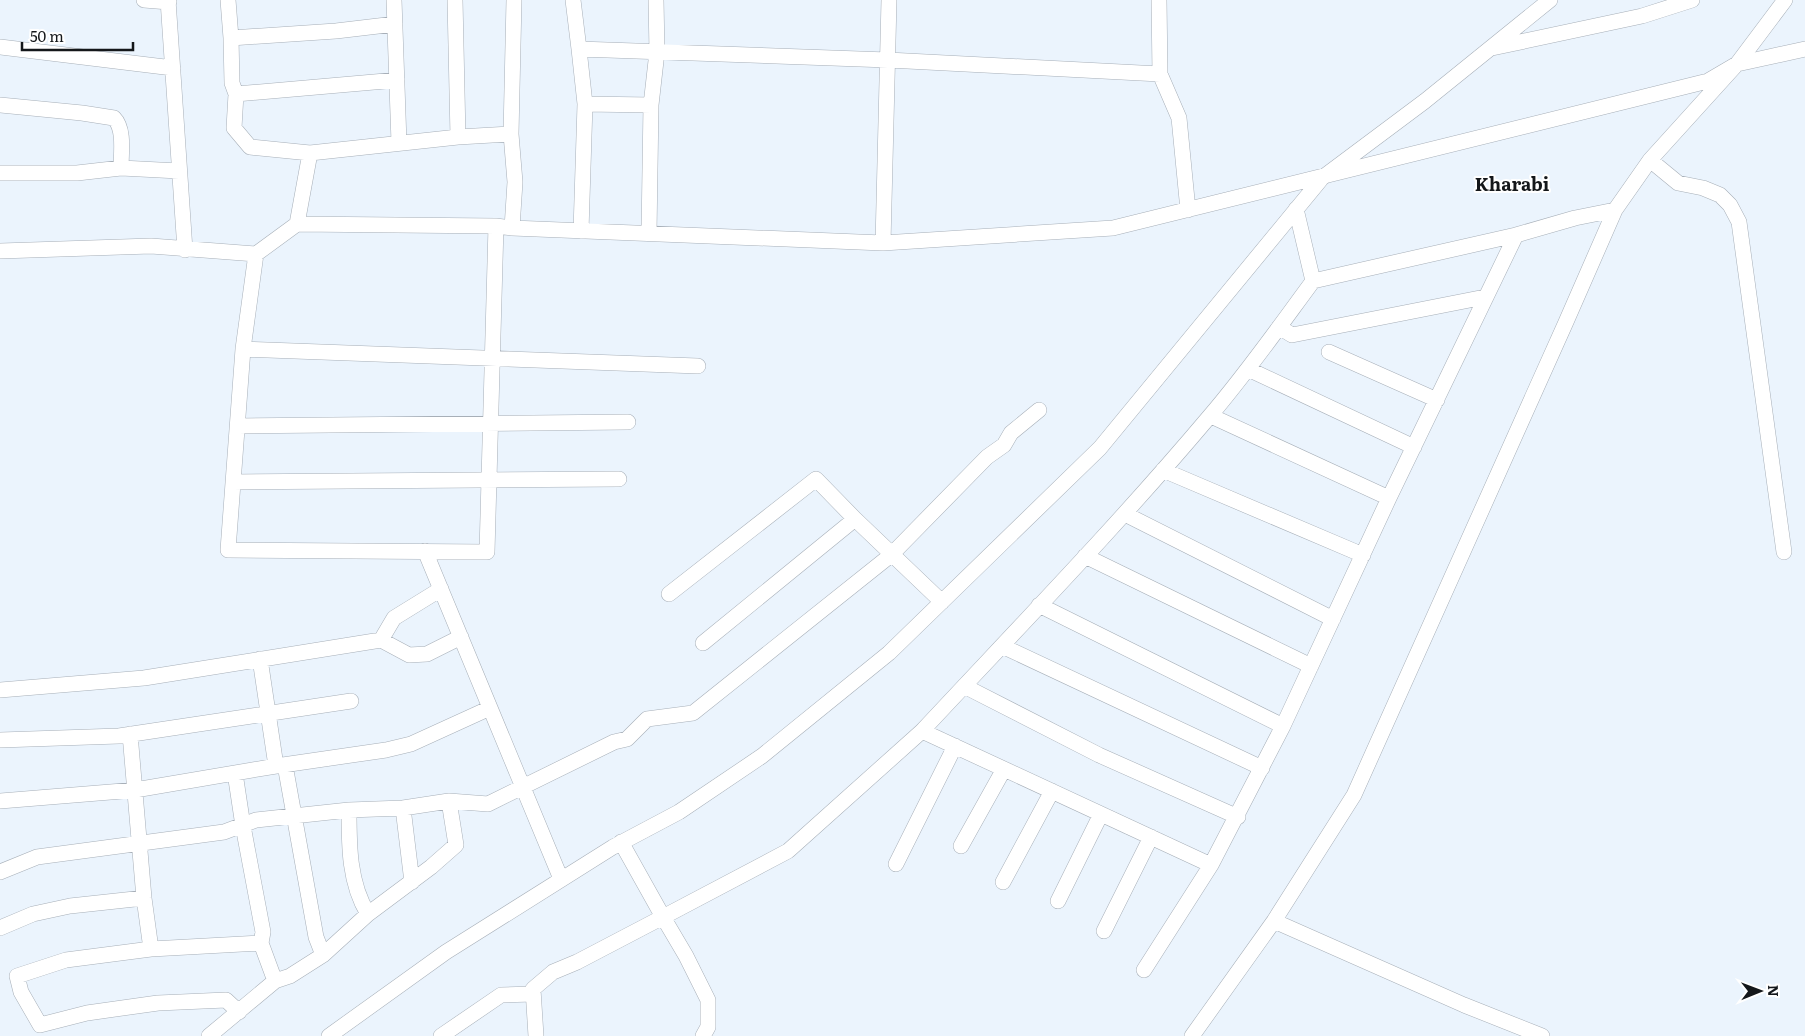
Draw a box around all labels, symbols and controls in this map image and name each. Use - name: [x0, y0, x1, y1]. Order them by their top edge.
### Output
- scale bar: [22, 20, 134, 52]
- text: 50 m: [30, 24, 64, 47]
- district label: Kharabi: [1475, 170, 1550, 197]
- north arrow: [1735, 966, 1785, 1016]
- text: N: [1764, 985, 1784, 997]

